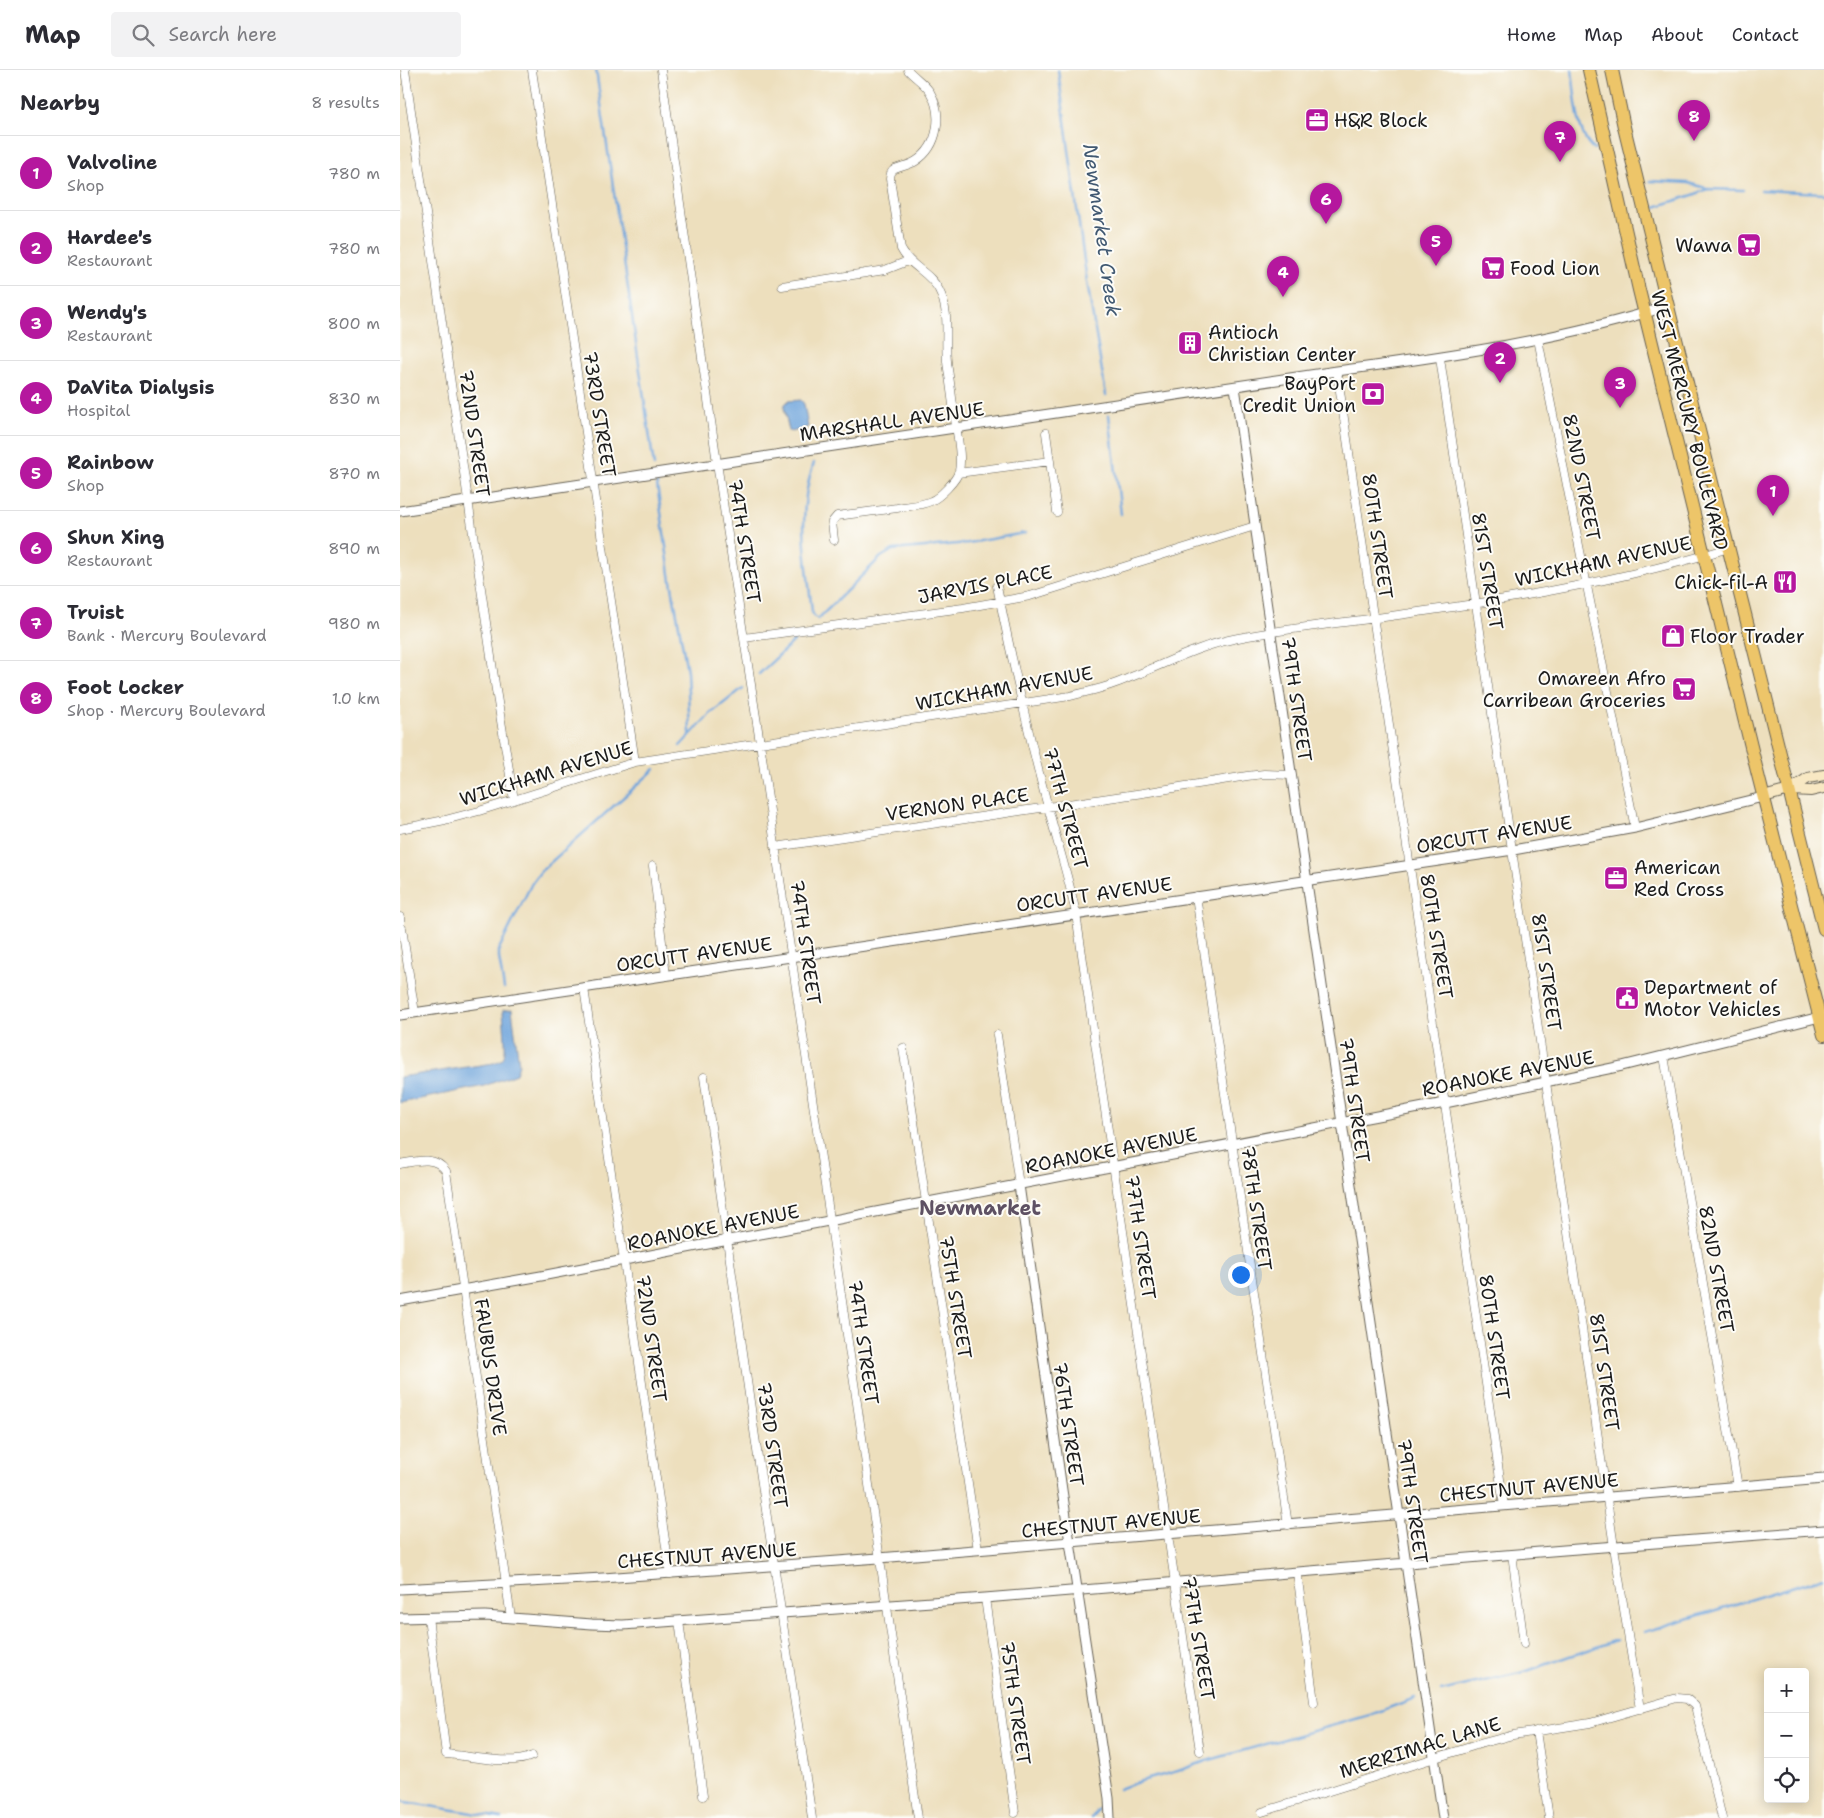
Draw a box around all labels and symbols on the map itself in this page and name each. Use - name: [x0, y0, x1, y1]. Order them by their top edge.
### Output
- pin: 8: [1678, 100, 1710, 141]
- office icon: H&R Block: [1304, 107, 1330, 133]
- place label: H&R Block: [1334, 108, 1428, 133]
- pin: 7: [1544, 121, 1576, 162]
- water label: Newmarket Creek: [1077, 142, 1127, 319]
- pin: 6: [1310, 183, 1342, 224]
- pin: 5: [1420, 225, 1452, 266]
- supermarket icon: Wawa: [1736, 232, 1762, 258]
- place label: Wawa: [1675, 233, 1732, 258]
- supermarket icon: Food Lion: [1480, 255, 1506, 281]
- pin: 4: [1267, 256, 1299, 297]
- place label: Food Lion: [1510, 256, 1600, 281]
- street label: WEST MERCURY BOULEVARD: [1645, 287, 1734, 553]
- place label: Antioch Christian Center: [1208, 320, 1357, 367]
- building icon: Antioch Christian Center: [1177, 330, 1203, 356]
- pin: 2: [1484, 342, 1516, 383]
- street label: 73RD STREET: [577, 349, 622, 479]
- pin: 3: [1604, 367, 1636, 408]
- street label: 72ND STREET: [453, 368, 496, 499]
- place label: BayPort Credit Union: [1242, 371, 1356, 418]
- bank icon: BayPort Credit Union: [1360, 381, 1386, 407]
- street label: MARSHALL AVENUE: [798, 396, 986, 447]
- street label: 82ND STREET: [1557, 411, 1606, 543]
- street label: 80TH STREET: [1356, 472, 1399, 601]
- pin: 1: [1757, 475, 1789, 516]
- street label: 74TH STREET: [722, 477, 767, 605]
- street label: 81ST STREET: [1466, 511, 1509, 632]
- street label: WICKHAM AVENUE: [1513, 531, 1694, 592]
- street label: JARVIS PLACE: [916, 559, 1054, 610]
- restaurant icon: Chick-fil-A: [1772, 569, 1798, 595]
- place label: Chick-fil-A: [1674, 570, 1768, 595]
- shop icon: Floor Trader: [1660, 623, 1686, 649]
- place label: Floor Trader: [1690, 624, 1805, 649]
- street label: 79TH STREET: [1275, 635, 1318, 764]
- street label: WICKHAM AVENUE: [913, 661, 1095, 716]
- place label: Omareen Afro Carribean Groceries: [1483, 666, 1666, 713]
- supermarket icon: Omareen Afro Carribean Groceries: [1671, 676, 1697, 702]
- street label: WICKHAM AVENUE: [456, 735, 636, 812]
- street label: 77TH STREET: [1037, 744, 1094, 872]
- street label: VERNON PLACE: [884, 782, 1030, 827]
- street label: ORCUTT AVENUE: [1415, 810, 1574, 859]
- place label: American Red Cross: [1634, 855, 1724, 902]
- office icon: American Red Cross: [1603, 865, 1629, 891]
- street label: ORCUTT AVENUE: [1015, 871, 1174, 918]
- street label: 80TH STREET: [1414, 872, 1459, 1001]
- street label: 74TH STREET: [784, 878, 827, 1006]
- street label: 81ST STREET: [1526, 912, 1567, 1033]
- street label: ORCUTT AVENUE: [615, 931, 774, 978]
- place label: Department of Motor Vehicles: [1644, 975, 1781, 1022]
- public building icon: Department of Motor Vehicles: [1614, 985, 1640, 1011]
- street label: 79TH STREET: [1333, 1036, 1376, 1165]
- street label: ROANOKE AVENUE: [1420, 1045, 1596, 1102]
- street label: ROANOKE AVENUE: [1023, 1122, 1199, 1179]
- street label: 78TH STREET: [1235, 1144, 1278, 1272]
- street label: 77TH STREET: [1119, 1173, 1162, 1301]
- district label: Newmarket: [919, 1195, 1041, 1221]
- street label: ROANOKE AVENUE: [625, 1199, 801, 1256]
- street label: 82ND STREET: [1693, 1203, 1740, 1335]
- street label: 75TH STREET: [933, 1234, 978, 1361]
- your location: [1228, 1262, 1254, 1288]
- street label: 72ND STREET: [630, 1273, 673, 1404]
- street label: 80TH STREET: [1473, 1273, 1516, 1402]
- street label: 74TH STREET: [842, 1278, 885, 1406]
- street label: FAUBUS DRIVE: [468, 1297, 513, 1437]
- street label: 81ST STREET: [1584, 1312, 1625, 1433]
- street label: 76TH STREET: [1047, 1360, 1090, 1488]
- street label: 73RD STREET: [751, 1380, 794, 1510]
- street label: 79TH STREET: [1391, 1437, 1434, 1566]
- street label: CHESTNUT AVENUE: [1438, 1467, 1620, 1508]
- street label: CHESTNUT AVENUE: [1020, 1503, 1202, 1544]
- street label: CHESTNUT AVENUE: [616, 1537, 798, 1574]
- street label: 77TH STREET: [1176, 1574, 1221, 1702]
- street label: 75TH STREET: [994, 1640, 1037, 1767]
- street label: MERRIMAC LANE: [1337, 1711, 1504, 1784]

